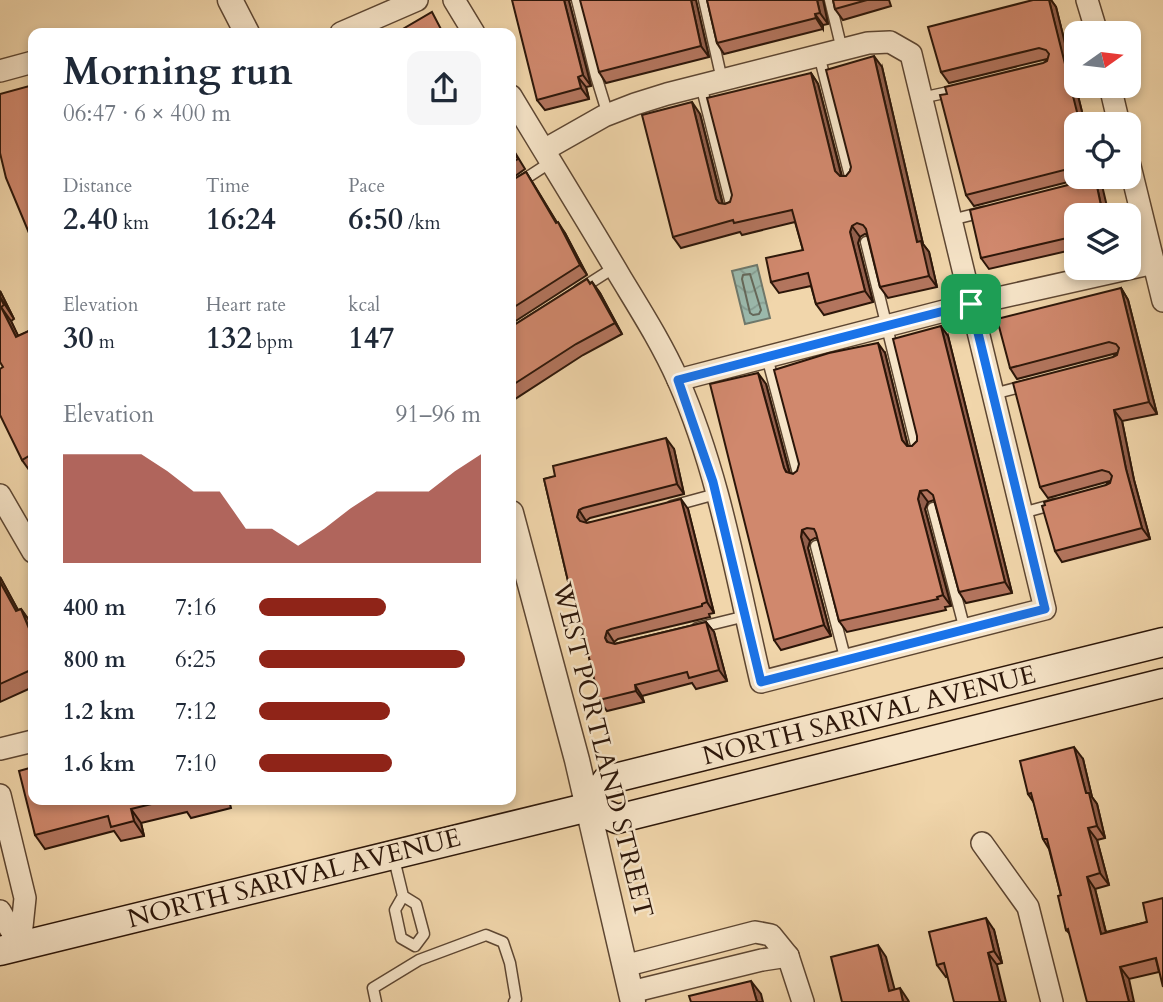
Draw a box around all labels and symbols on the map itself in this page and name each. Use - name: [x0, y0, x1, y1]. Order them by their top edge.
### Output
- north arrow: [1064, 21, 1141, 98]
- pin: [941, 274, 1001, 334]
- street label: WEST PORTLAND STREET: [544, 578, 662, 921]
- street label: NORTH SARIVAL AVENUE: [699, 657, 1039, 773]
- street label: NORTH SARIVAL AVENUE: [124, 820, 464, 936]

